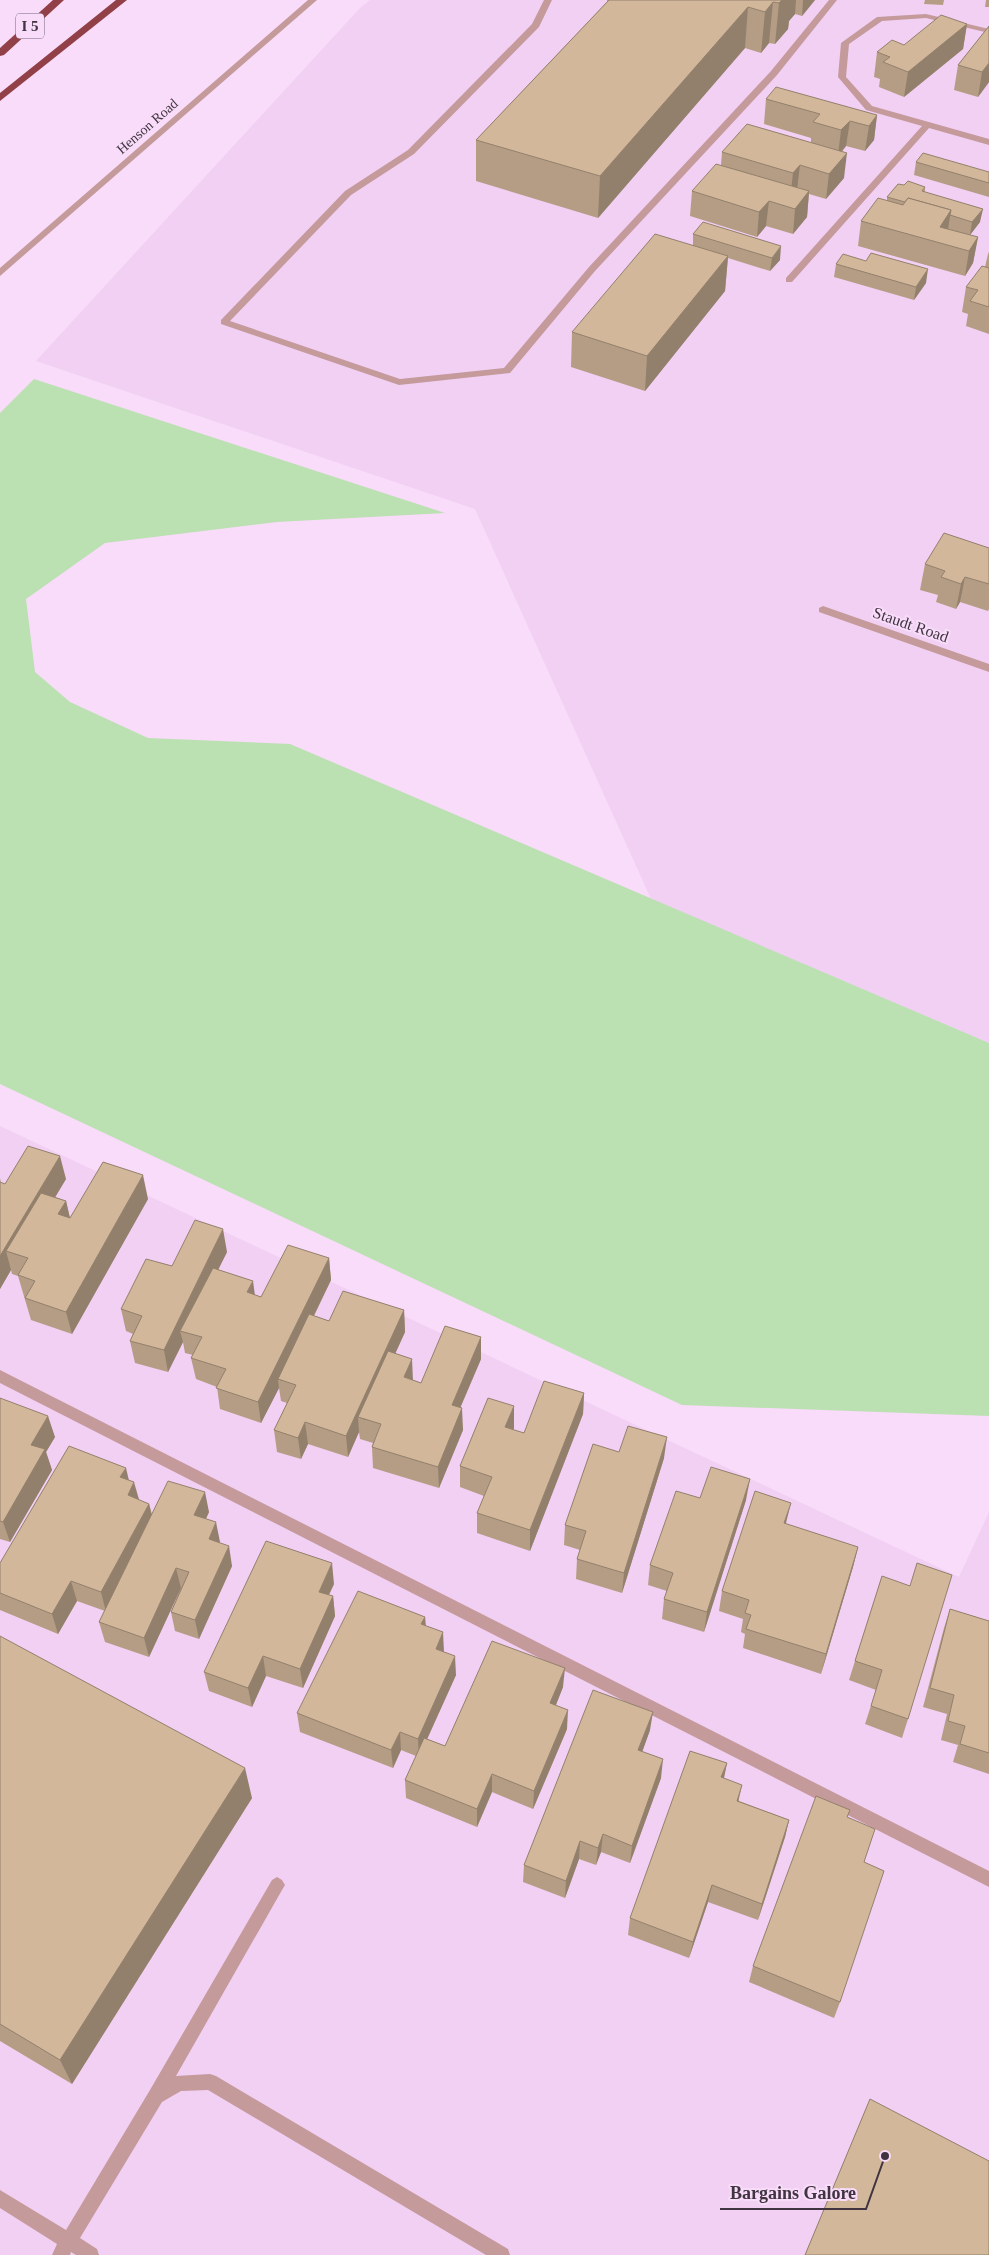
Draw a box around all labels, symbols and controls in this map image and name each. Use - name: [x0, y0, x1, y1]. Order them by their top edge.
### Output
- road number: I 5: [16, 14, 44, 38]
- street label: Henson Road: [114, 96, 181, 157]
- street label: Staudt Road: [871, 604, 951, 645]
- callout: Bargains Galore: [720, 2176, 866, 2209]
- text: Bargains Galore: [730, 2183, 856, 2203]

